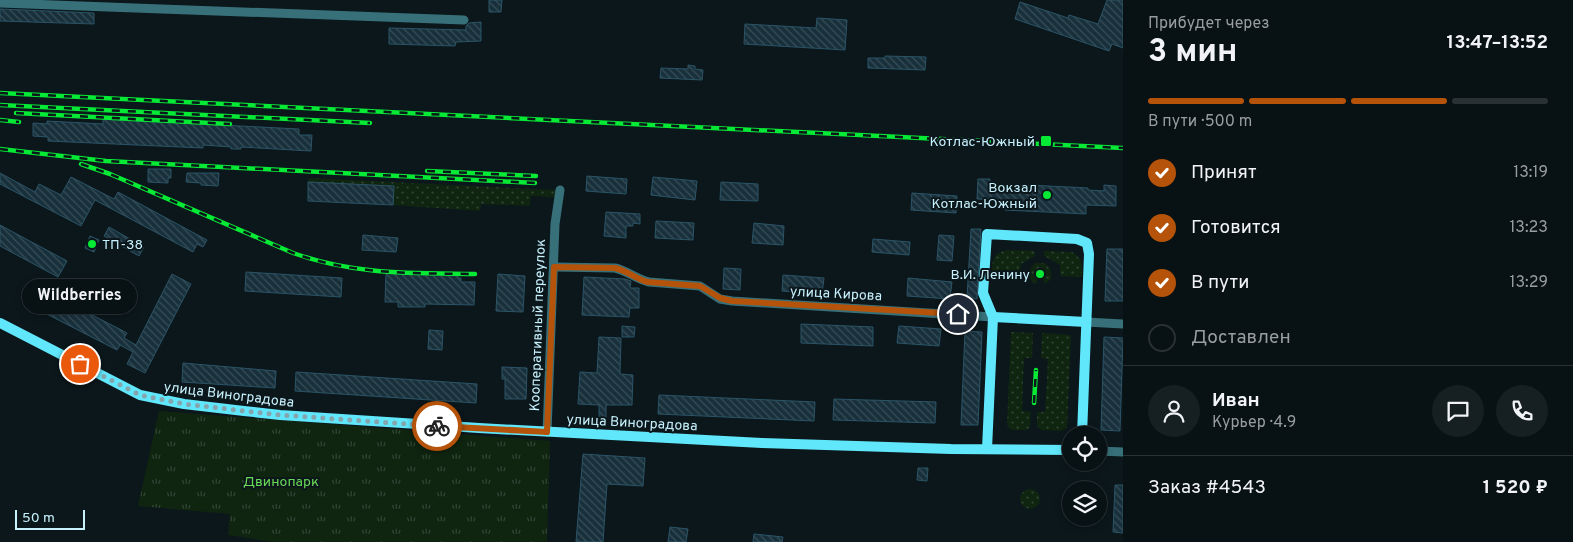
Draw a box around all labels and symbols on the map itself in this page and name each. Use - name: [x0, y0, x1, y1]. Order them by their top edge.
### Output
- place label: Котлас-Южный: [930, 134, 1035, 151]
- marker: Котлас-Южный: [1039, 134, 1053, 148]
- place label: Вокзал Котлас-Южный: [932, 180, 1037, 213]
- marker: Вокзал Котлас-Южный: [1041, 189, 1053, 201]
- place label: ТП-38: [102, 237, 143, 254]
- marker: ТП-38: [86, 238, 98, 250]
- street label: Кооперативный переулок: [527, 239, 550, 412]
- place label: В.И. Ленину: [951, 267, 1030, 284]
- marker: В.И. Ленину: [1034, 268, 1046, 280]
- callout: Wildberries: [22, 279, 138, 314]
- street label: улица Кирова: [789, 284, 882, 305]
- pin: [937, 293, 979, 335]
- pin: [59, 343, 101, 385]
- street label: улица Виноградова: [163, 379, 295, 412]
- courier: [412, 401, 462, 451]
- street label: улица Виноградова: [566, 412, 698, 435]
- park label: Двинопарк: [243, 474, 319, 491]
- scale bar: [15, 507, 85, 530]

